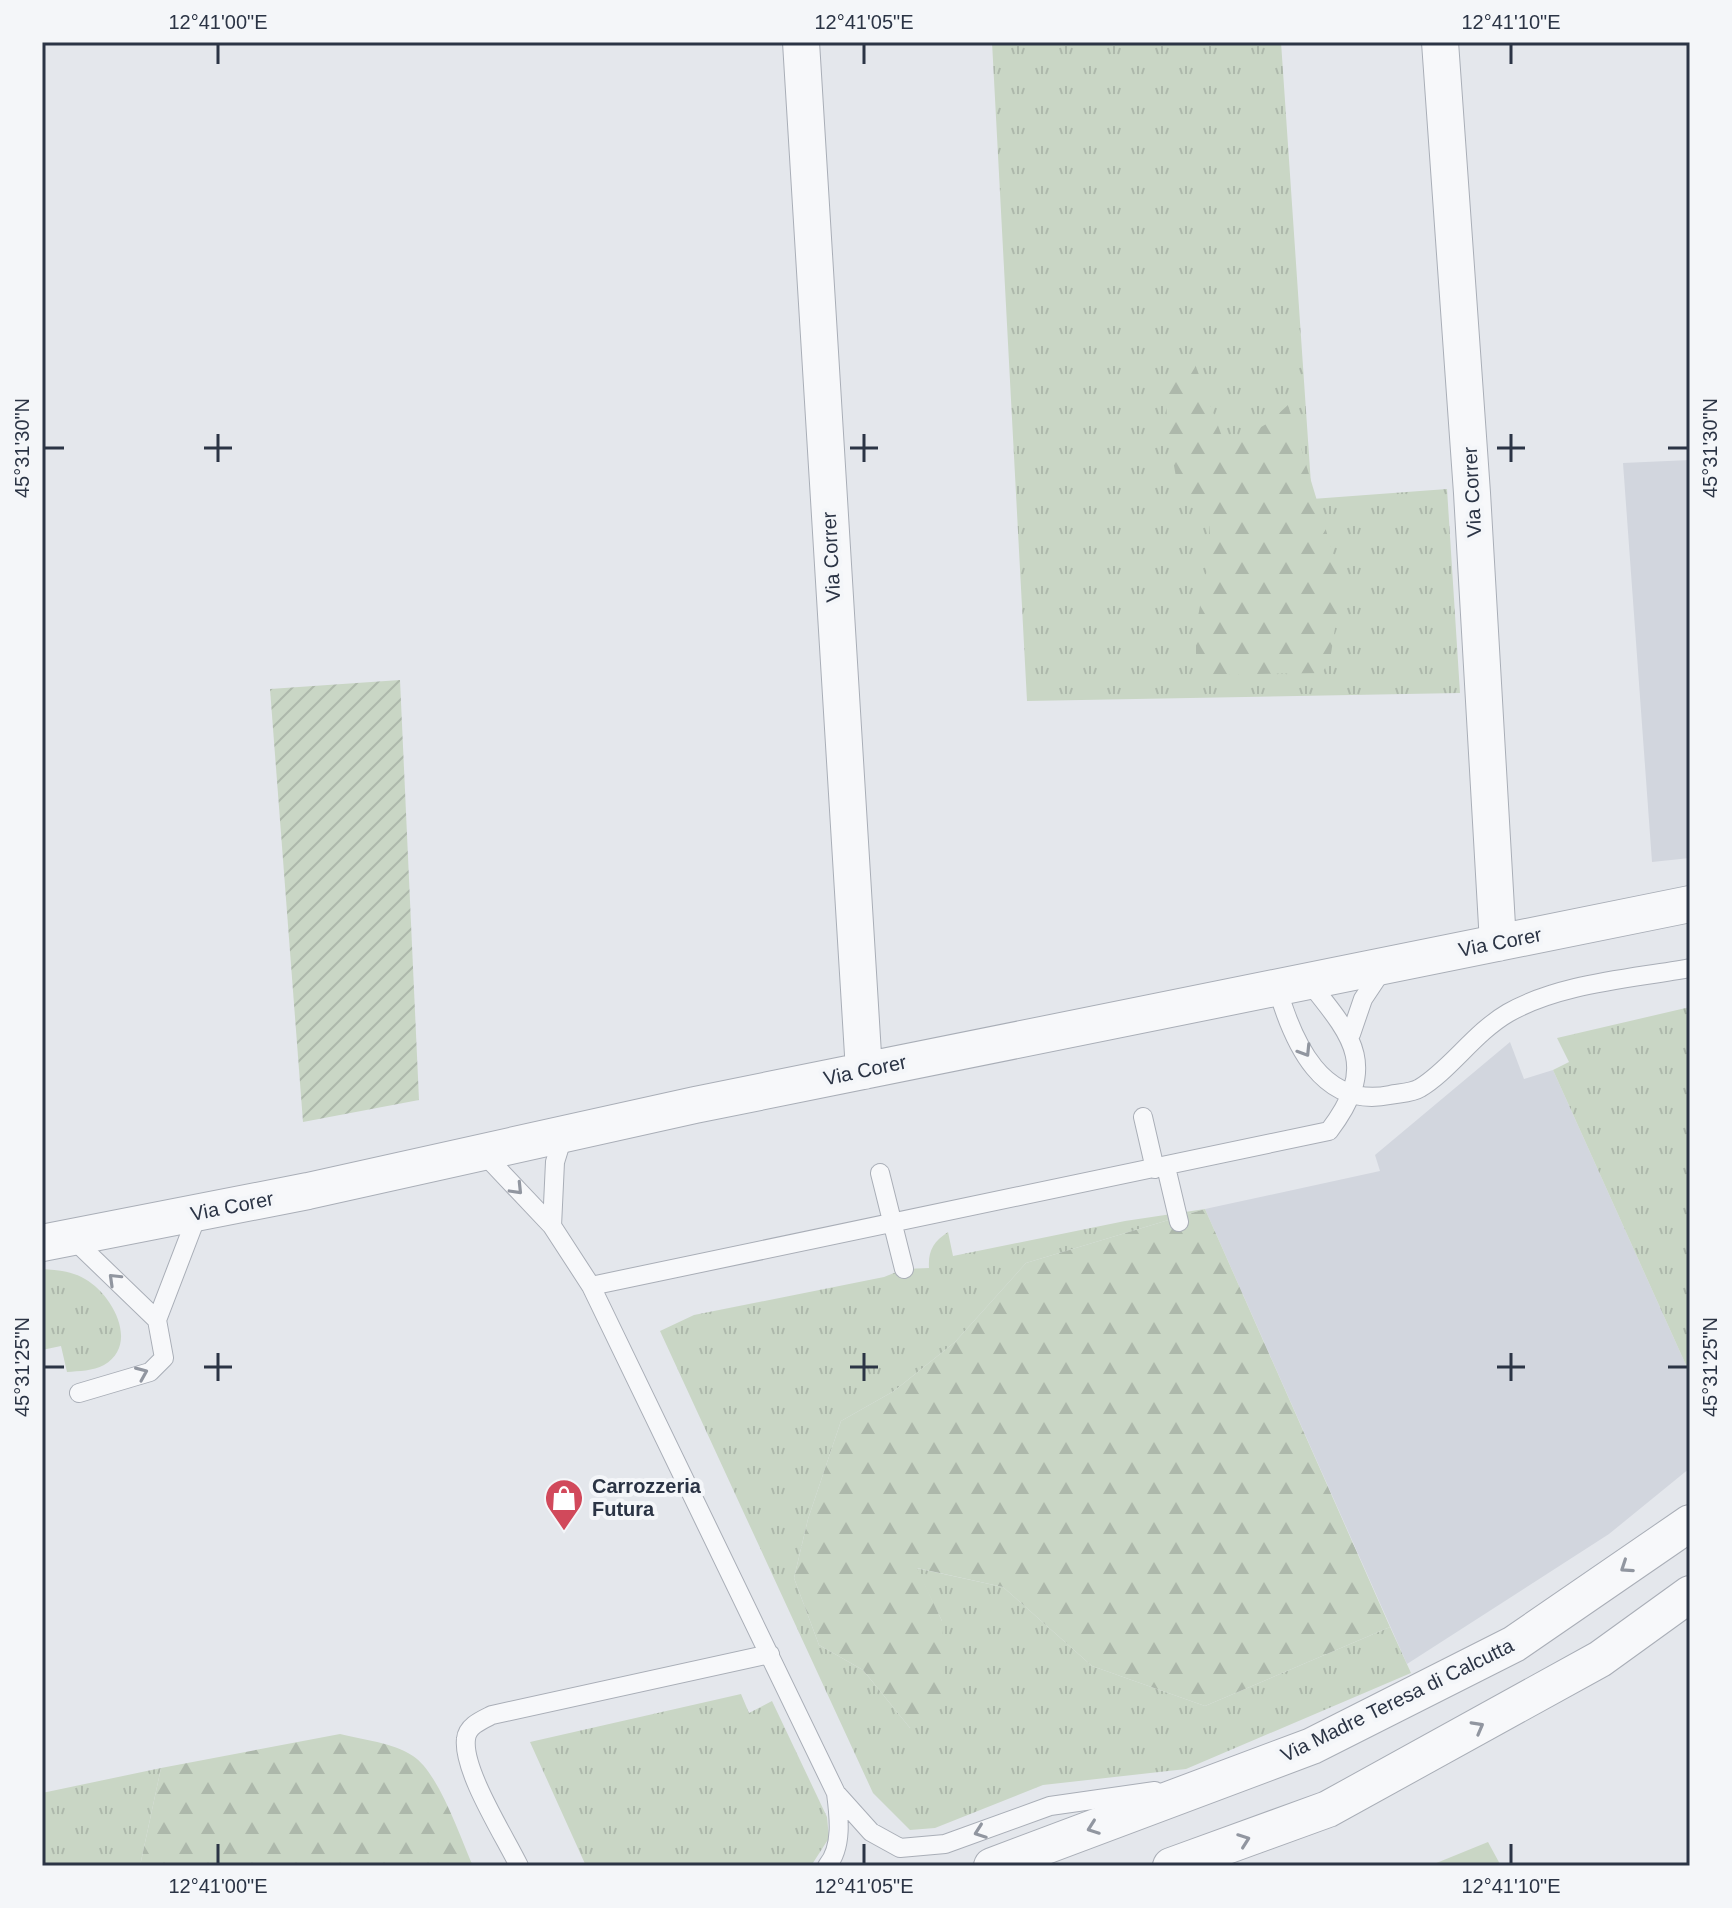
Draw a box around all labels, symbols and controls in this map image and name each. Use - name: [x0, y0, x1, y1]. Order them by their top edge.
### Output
- text: 12°41'00"E: [169, 11, 268, 33]
- text: 12°41'05"E: [815, 11, 914, 33]
- text: 12°41'10"E: [1462, 11, 1561, 33]
- text: 45°31'30"N: [11, 398, 33, 498]
- text: 45°31'30"N: [1699, 398, 1721, 498]
- street label: Via Correr: [1459, 446, 1485, 538]
- street label: Via Correr: [818, 511, 844, 603]
- street label: Via Corer: [1457, 923, 1544, 961]
- one-way arrow: [1295, 1042, 1310, 1056]
- street label: Via Corer: [822, 1050, 909, 1090]
- one-way arrow: [508, 1180, 522, 1194]
- street label: Via Corer: [189, 1187, 276, 1225]
- one-way arrow: [109, 1275, 124, 1289]
- text: 45°31'25"N: [11, 1317, 33, 1417]
- text: 45°31'25"N: [1699, 1317, 1721, 1417]
- one-way arrow: [134, 1366, 148, 1383]
- place label: Carrozzeria Futura: [592, 1475, 702, 1520]
- shop icon: Carrozzeria Futura: [543, 1477, 585, 1532]
- one-way arrow: [1621, 1558, 1635, 1573]
- street label: Via Madre Teresa di Calcutta: [1277, 1634, 1518, 1766]
- one-way arrow: [1469, 1722, 1484, 1737]
- one-way arrow: [1087, 1818, 1101, 1835]
- one-way arrow: [974, 1822, 988, 1838]
- one-way arrow: [1236, 1833, 1250, 1849]
- text: 12°41'00"E: [169, 1875, 268, 1897]
- text: 12°41'05"E: [815, 1875, 914, 1897]
- text: 12°41'10"E: [1462, 1875, 1561, 1897]

